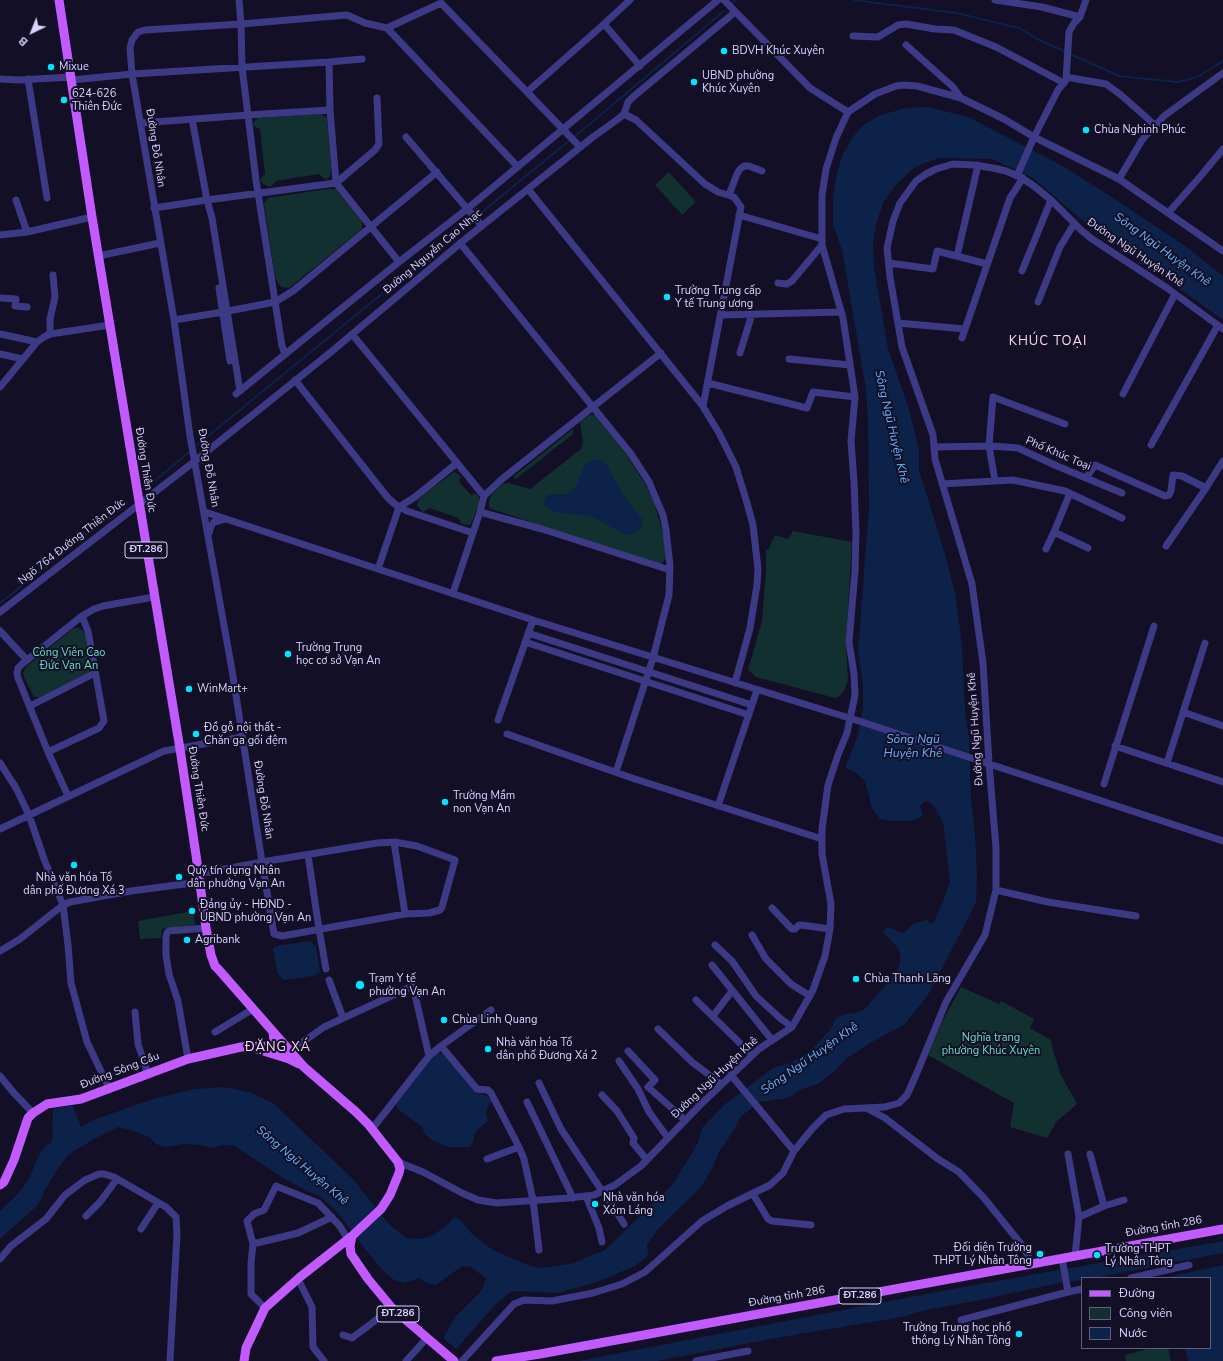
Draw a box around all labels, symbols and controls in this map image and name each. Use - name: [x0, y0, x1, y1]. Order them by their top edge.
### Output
- north arrow: [12, 12, 52, 52]
- text: B: [16, 33, 31, 49]
- place label: BDVH Khúc Xuyên: [732, 44, 824, 58]
- marker: BDVH Khúc Xuyên: [719, 46, 729, 56]
- place label: Mixue: [59, 60, 89, 74]
- marker: Mixue: [46, 62, 56, 72]
- place label: UBND phường Khúc Xuyên: [702, 69, 774, 95]
- marker: UBND phường Khúc Xuyên: [689, 77, 699, 87]
- place label: 624-626 Thiên Đức: [72, 87, 122, 113]
- marker: 624-626 Thiên Đức: [59, 95, 69, 105]
- street label: Đường Đỗ Nhân: [142, 108, 168, 188]
- place label: Chùa Nghinh Phúc: [1094, 123, 1186, 137]
- marker: Chùa Nghinh Phúc: [1081, 125, 1091, 135]
- street label: Đường Nguyễn Cao Nhạc: [381, 207, 485, 297]
- water label: Sông Ngũ Huyện Khê: [1111, 210, 1213, 290]
- street label: Đường Ngũ Huyện Khê: [1084, 216, 1186, 290]
- place label: Trường Trung cấp Y tế Trung ương: [675, 284, 761, 310]
- marker: Trường Trung cấp Y tế Trung ương: [662, 292, 672, 302]
- district label: KHÚC TOẠI: [1009, 334, 1087, 350]
- water label: Sông Ngũ Huyện Khê: [871, 369, 911, 485]
- street label: Đường Thiên Đức: [132, 427, 158, 513]
- street label: Đường Đỗ Nhân: [195, 428, 221, 508]
- street label: Phố Khúc Toại: [1023, 434, 1093, 474]
- street label: Ngõ 764 Đường Thiên Đức: [16, 496, 128, 588]
- road number: ĐT.286: [125, 542, 167, 558]
- place label: Trường Trung học cơ sở Vạn An: [296, 641, 381, 667]
- park label: Công Viên Cao Đức Vạn An: [33, 646, 105, 672]
- marker: Trường Trung học cơ sở Vạn An: [283, 649, 293, 659]
- street label: Đường Ngũ Huyện Khê: [965, 672, 987, 786]
- place label: WinMart+: [197, 682, 248, 696]
- marker: WinMart+: [184, 684, 194, 694]
- place label: Đồ gỗ nội thất - Chăn ga gối đệm: [204, 721, 287, 747]
- marker: Đồ gỗ nội thất - Chăn ga gối đệm: [191, 729, 201, 739]
- water label: Sông Ngũ Huyện Khê: [884, 733, 942, 761]
- street label: Đường Thiên Đức: [185, 746, 211, 832]
- street label: Đường Đỗ Nhân: [250, 760, 276, 840]
- place label: Trường Mầm non Vạn An: [453, 789, 515, 815]
- marker: Trường Mầm non Vạn An: [440, 797, 450, 807]
- marker: Nhà văn hóa Tổ dân phố Đương Xá 3: [69, 860, 79, 870]
- place label: Quỹ tín dụng Nhân dân phường Vạn An: [187, 864, 285, 890]
- place label: Nhà văn hóa Tổ dân phố Đương Xá 3: [23, 871, 125, 897]
- marker: Quỹ tín dụng Nhân dân phường Vạn An: [174, 872, 184, 882]
- place label: Đảng ủy - HĐND - UBND phường Vạn An: [200, 898, 311, 924]
- marker: Đảng ủy - HĐND - UBND phường Vạn An: [187, 906, 197, 916]
- place label: Agribank: [195, 933, 240, 947]
- marker: Agribank: [182, 935, 192, 945]
- place label: Trạm Y tế phường Vạn An: [369, 972, 446, 998]
- place label: Chùa Thanh Lãng: [864, 972, 951, 986]
- marker: Chùa Thanh Lãng: [851, 974, 861, 984]
- marker: Trạm Y tế phường Vạn An: [354, 979, 366, 991]
- place label: Chùa Linh Quang: [452, 1013, 537, 1027]
- marker: Chùa Linh Quang: [439, 1015, 449, 1025]
- water label: Sông Ngũ Huyện Khê: [759, 1020, 861, 1098]
- park label: Nghĩa trang phường Khúc Xuyên: [942, 1031, 1040, 1057]
- street label: Đường Ngũ Huyện Khê: [669, 1034, 761, 1122]
- place label: Nhà văn hóa Tổ dân phố Đương Xá 2: [496, 1036, 597, 1062]
- district label: ĐẶNG XÁ: [245, 1040, 311, 1056]
- marker: Nhà văn hóa Tổ dân phố Đương Xá 2: [483, 1044, 493, 1054]
- street label: Đường Sông Cầu: [79, 1050, 161, 1092]
- water label: Sông Ngũ Huyện Khê: [253, 1123, 351, 1209]
- place label: Nhà văn hóa Xóm Láng: [603, 1191, 665, 1217]
- marker: Nhà văn hóa Xóm Láng: [590, 1199, 600, 1209]
- street label: Đường tỉnh 286: [1125, 1214, 1203, 1240]
- place label: Đối diện Trường THPT Lý Nhân Tông: [933, 1241, 1032, 1267]
- place label: Trường THPT Lý Nhân Tông: [1105, 1242, 1173, 1268]
- marker: Đối diện Trường THPT Lý Nhân Tông: [1035, 1249, 1045, 1259]
- marker: Trường THPT Lý Nhân Tông: [1092, 1250, 1102, 1260]
- legend: [1081, 1277, 1211, 1349]
- street label: Đường tỉnh 286: [748, 1284, 826, 1310]
- text: Đường: [1119, 1285, 1155, 1301]
- road number: ĐT.286: [839, 1288, 881, 1304]
- text: Công viên: [1119, 1305, 1172, 1321]
- road number: ĐT.286: [377, 1306, 419, 1322]
- place label: Trường Trung học phổ thông Lý Nhân Tông: [903, 1321, 1011, 1347]
- text: Nước: [1119, 1325, 1147, 1341]
- marker: Trường Trung học phổ thông Lý Nhân Tông: [1014, 1329, 1024, 1339]

